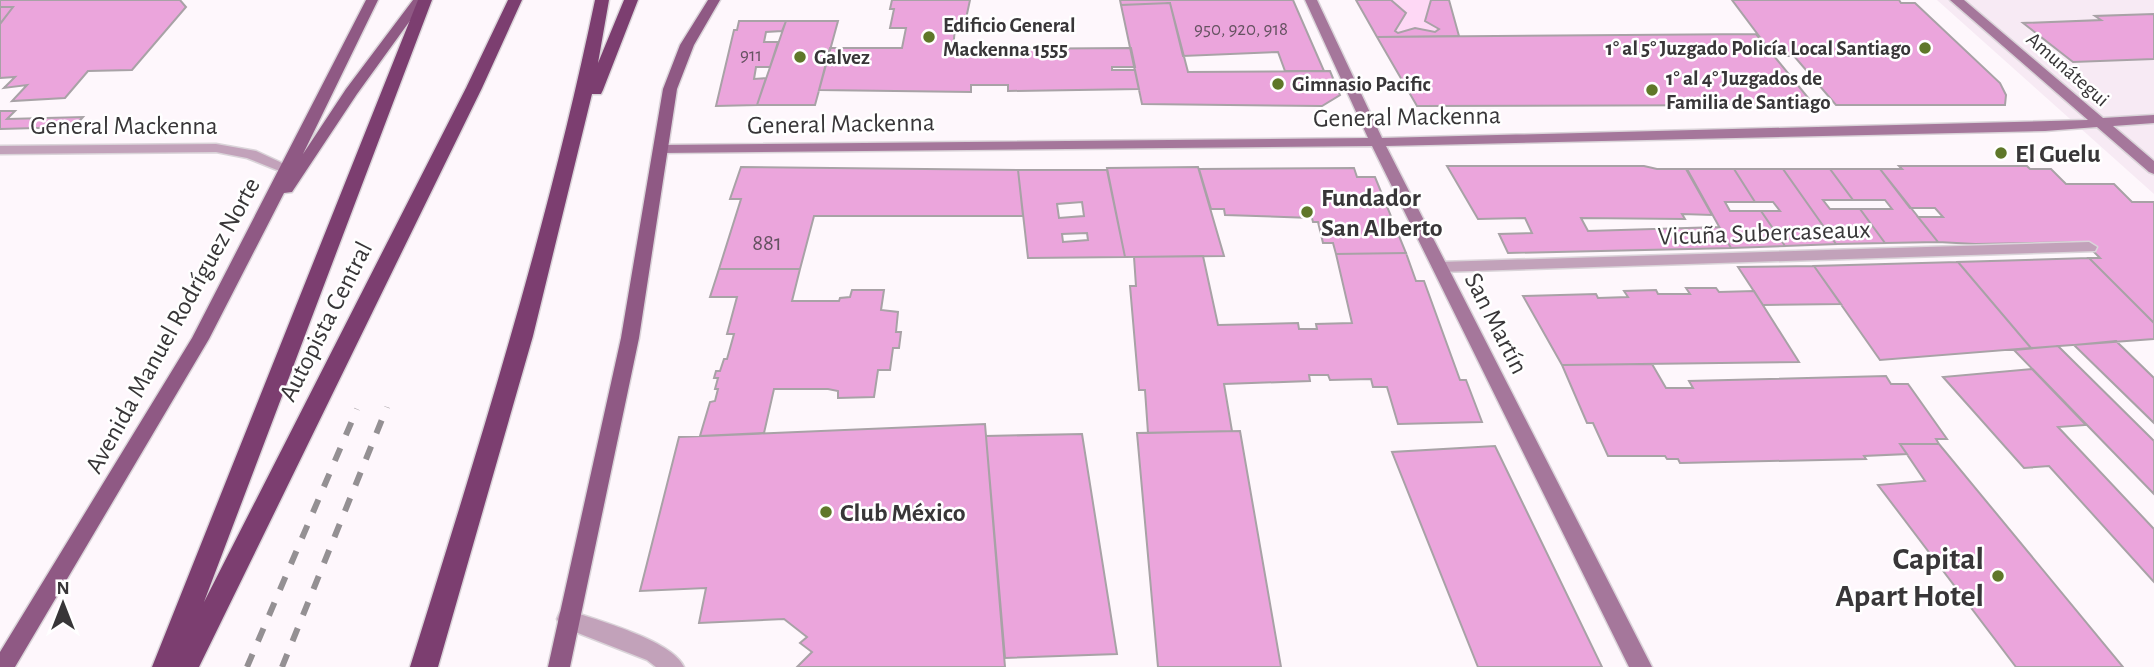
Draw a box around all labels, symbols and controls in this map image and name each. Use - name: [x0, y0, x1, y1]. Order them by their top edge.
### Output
- place label: Edificio General Mackenna 1555: [943, 15, 1075, 60]
- house number: 950, 920, 918: [1194, 20, 1288, 39]
- street label: Amunátegui: [2022, 28, 2113, 111]
- marker: Edificio General Mackenna 1555: [921, 29, 937, 45]
- place label: 1° al 5° Juzgado Policía Local Santiago: [1605, 38, 1911, 59]
- marker: 1° al 5° Juzgado Policía Local Santiago: [1917, 40, 1933, 56]
- house number: 911: [740, 46, 762, 65]
- place label: Galvez: [814, 47, 870, 68]
- marker: Galvez: [792, 49, 808, 65]
- place label: 1° al 4° Juzgados de Familia de Santiago: [1666, 68, 1831, 113]
- place label: Gimnasio Pacific: [1292, 74, 1431, 95]
- marker: Gimnasio Pacific: [1270, 76, 1286, 92]
- marker: 1° al 4° Juzgados de Familia de Santiago: [1644, 82, 1660, 98]
- street label: General Mackenna: [1313, 102, 1501, 132]
- street label: General Mackenna: [747, 109, 935, 139]
- street label: General Mackenna: [30, 113, 218, 139]
- place label: El Guelu: [2015, 141, 2101, 167]
- marker: El Guelu: [1993, 145, 2009, 161]
- street label: Avenida Manuel Rodríguez Norte: [81, 173, 265, 478]
- place label: Fundador San Alberto: [1321, 185, 1443, 241]
- marker: Fundador San Alberto: [1299, 204, 1315, 220]
- street label: Vicuña Subercaseaux: [1657, 216, 1871, 250]
- house number: 881: [752, 232, 782, 255]
- street label: Autopista Central: [274, 237, 377, 406]
- street label: San Martín: [1460, 269, 1533, 378]
- place label: Club México: [840, 500, 966, 526]
- marker: Club México: [818, 504, 834, 520]
- place label: Capital Apart Hotel: [1835, 543, 1984, 612]
- marker: Capital Apart Hotel: [1990, 568, 2006, 584]
- north arrow: [28, 569, 98, 639]
- text: N: [56, 579, 70, 598]

